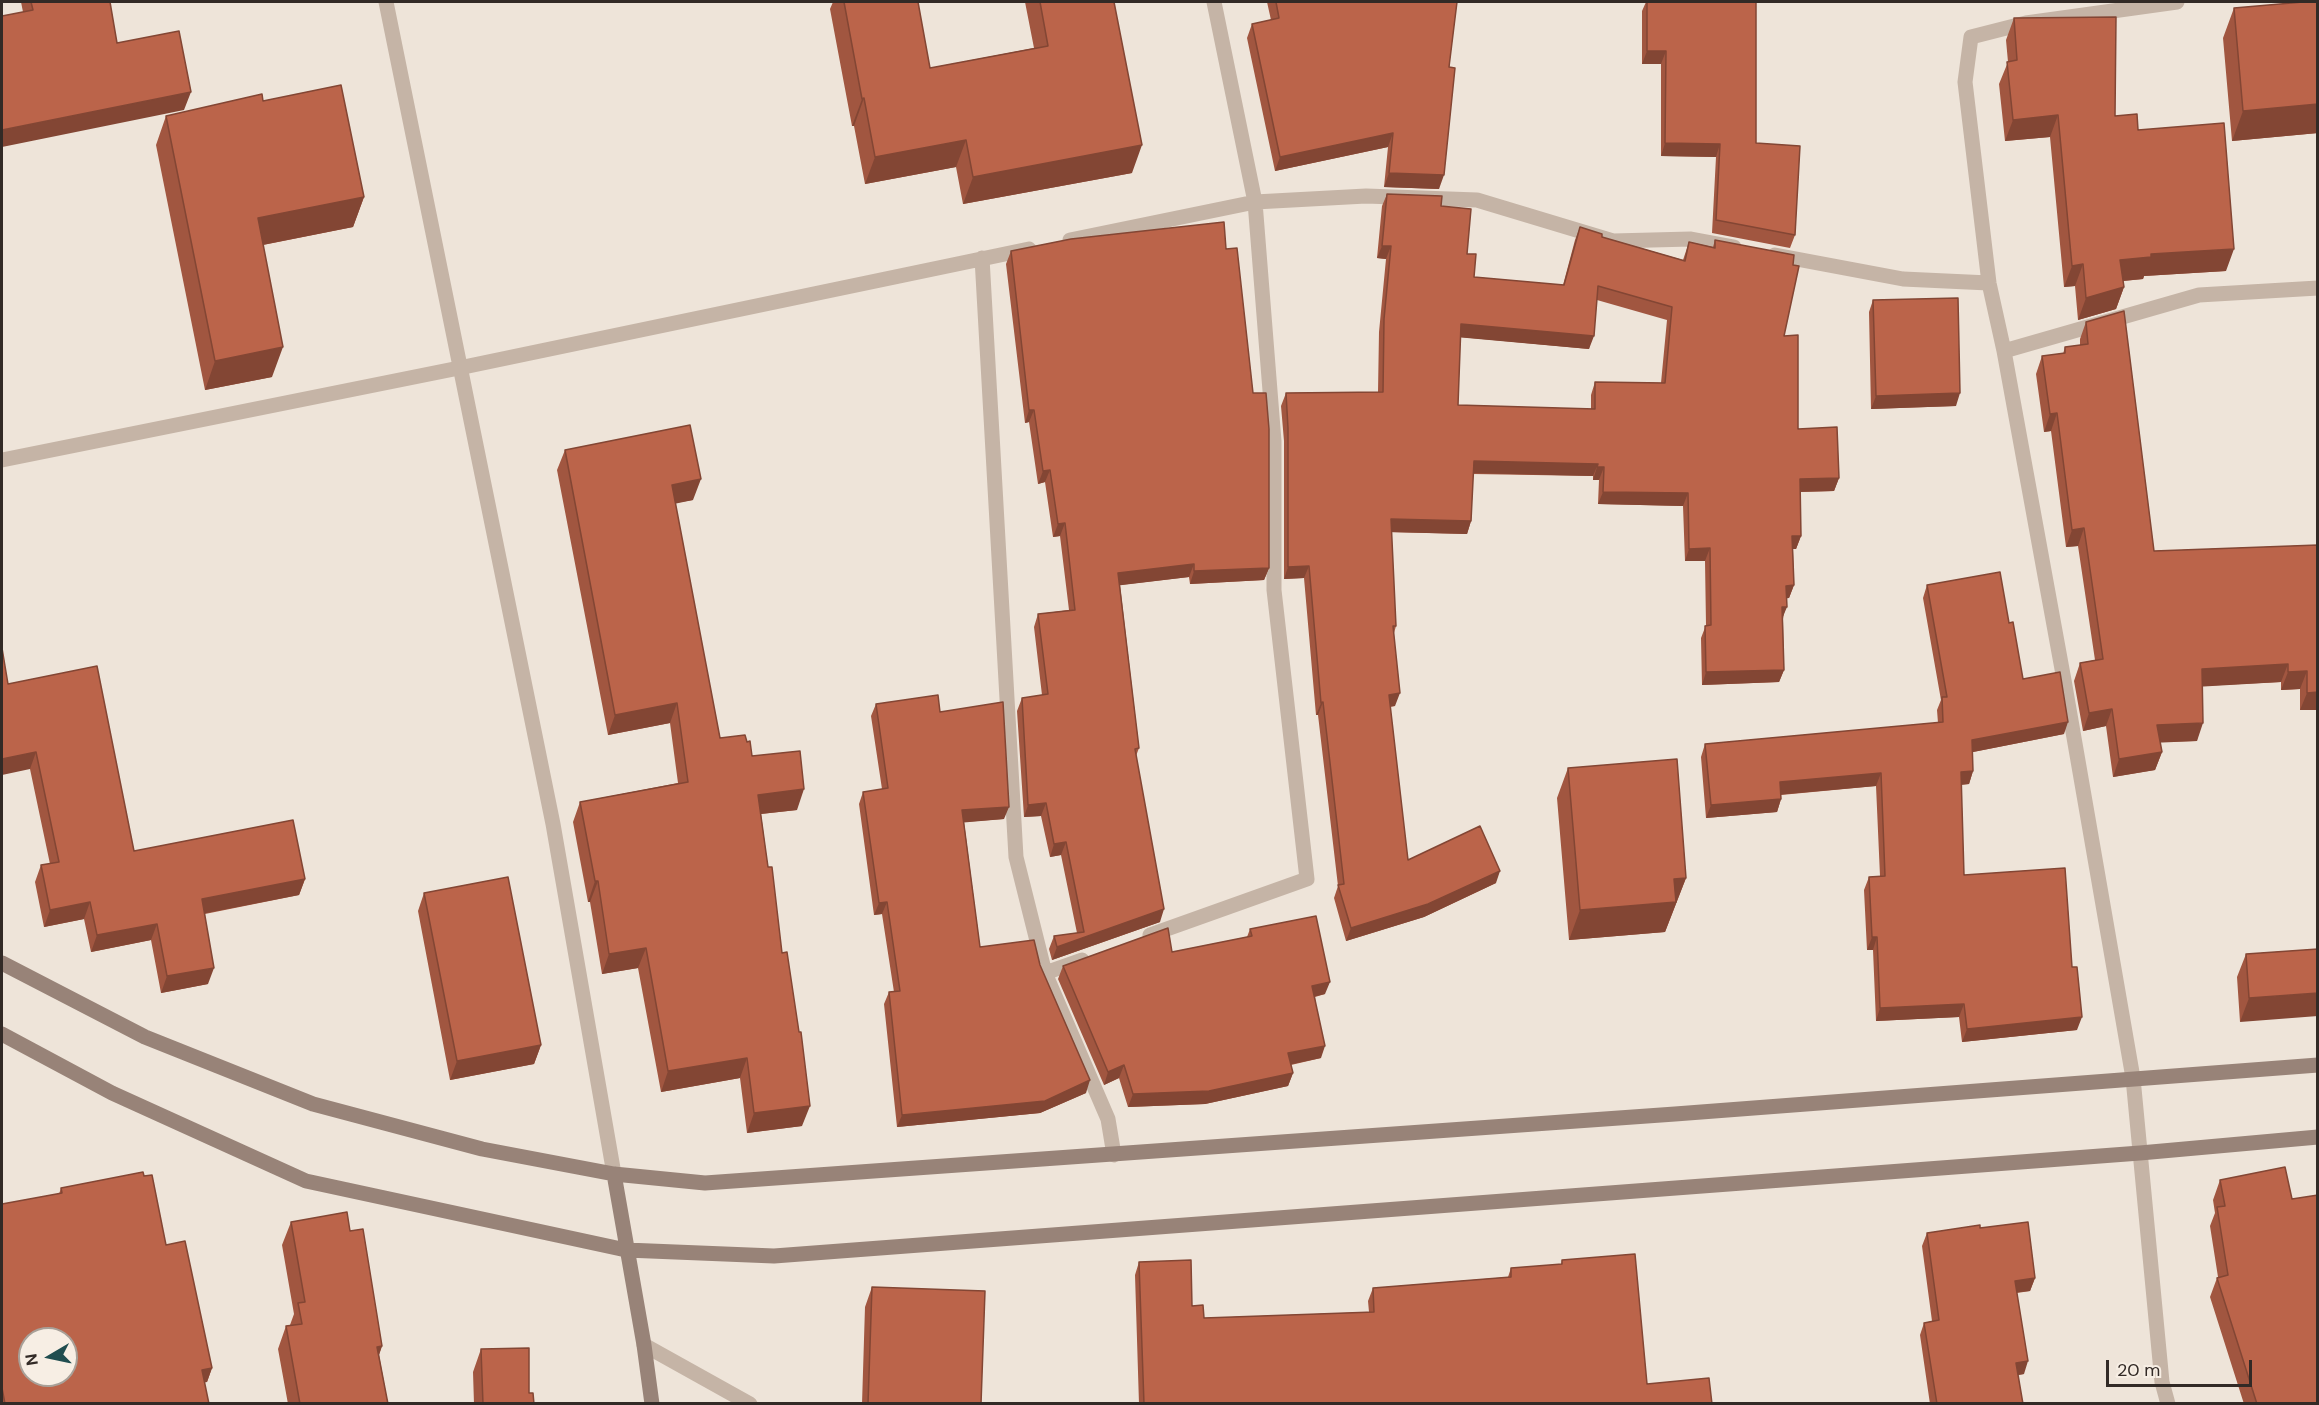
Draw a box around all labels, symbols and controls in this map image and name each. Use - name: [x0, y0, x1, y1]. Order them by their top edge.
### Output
- north arrow: [18, 1327, 78, 1387]
- scale bar: [2109, 1348, 2254, 1386]
- text: N: [20, 1352, 43, 1367]
- text: 20 m: [2117, 1358, 2160, 1382]

